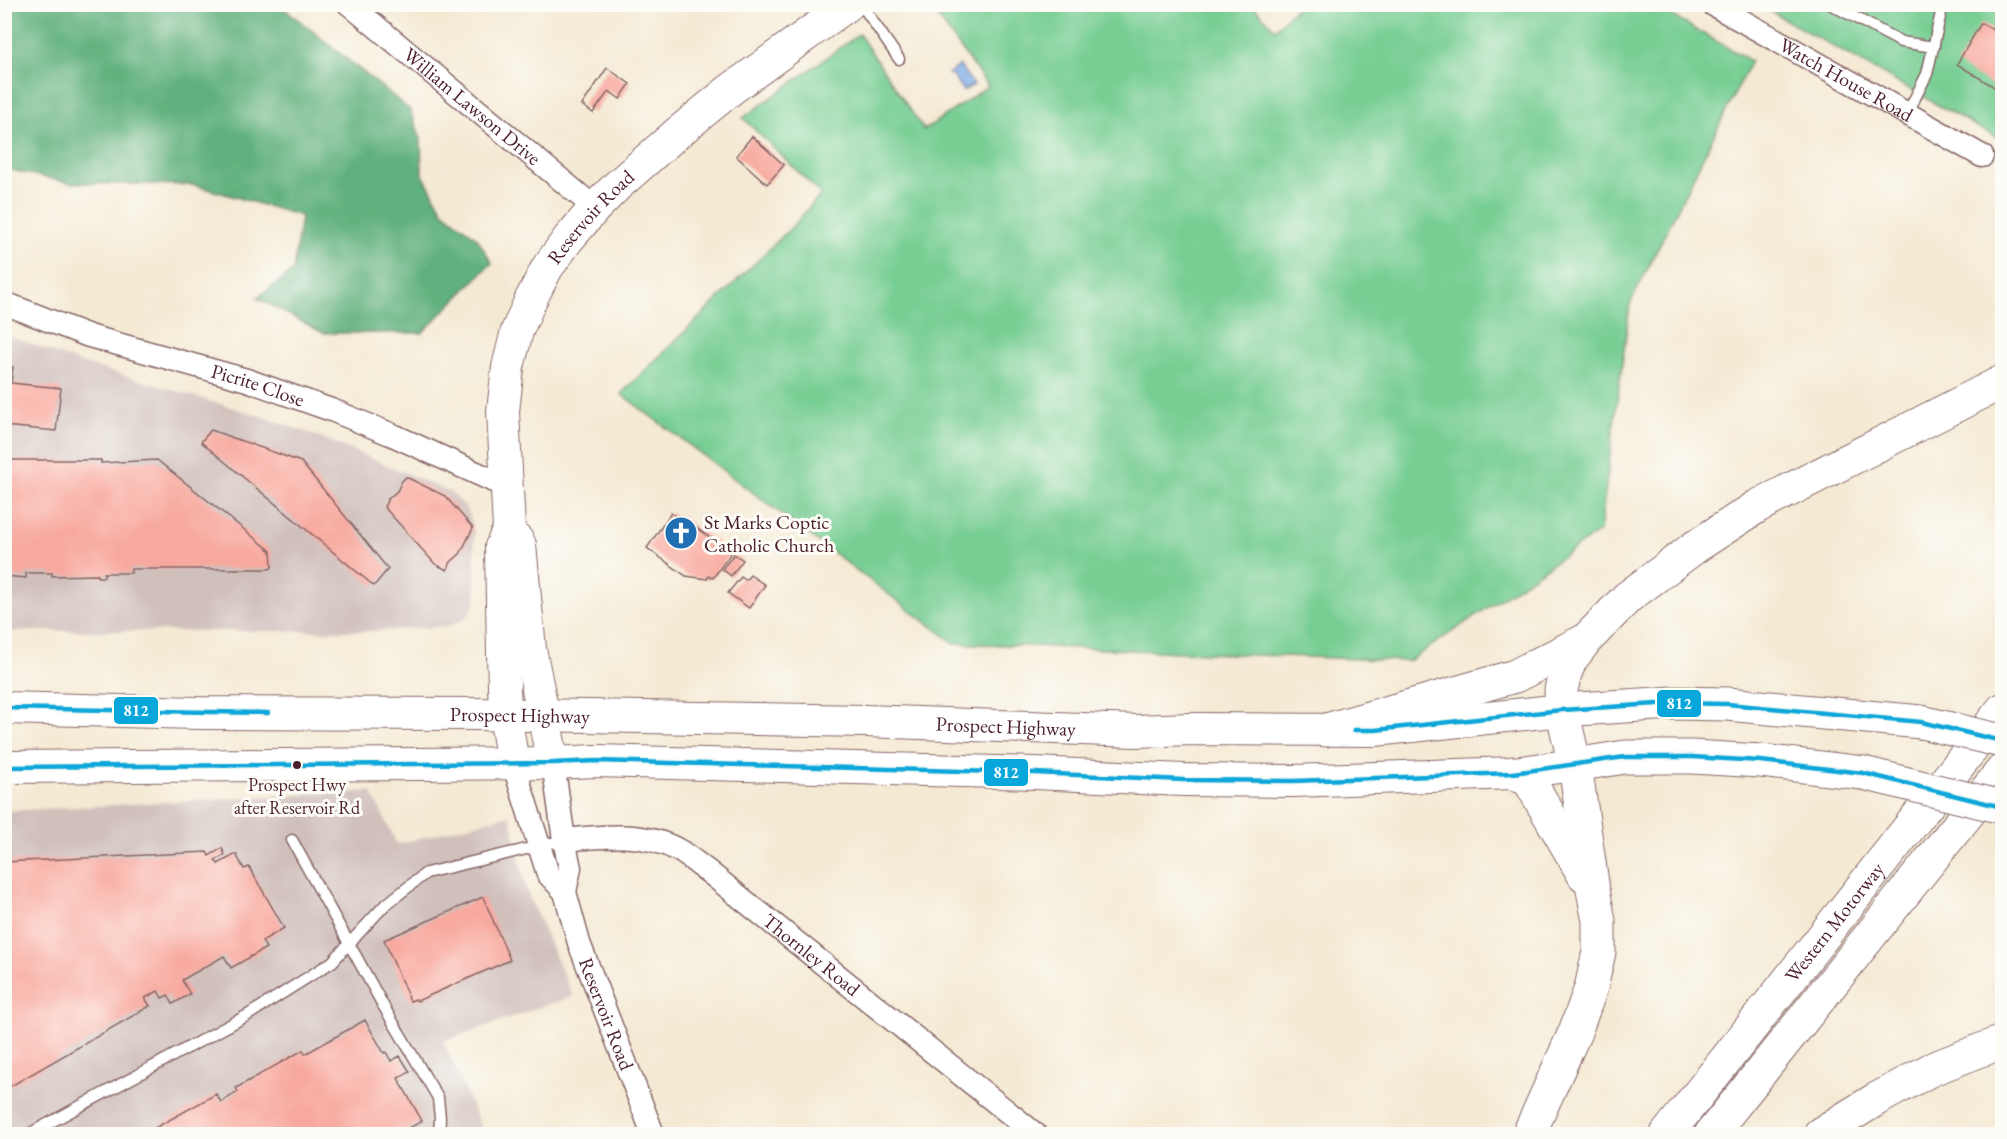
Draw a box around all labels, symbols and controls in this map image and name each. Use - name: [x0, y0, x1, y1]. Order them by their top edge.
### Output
- street label: Watch House Road: [1775, 31, 1919, 128]
- street label: William Lawson Drive: [398, 41, 547, 171]
- street label: Reservoir Road: [541, 163, 640, 269]
- street label: Picrite Close: [208, 358, 308, 412]
- place label: St Marks Coptic Catholic Church: [704, 509, 834, 558]
- church icon: St Marks Coptic Catholic Church: [663, 515, 699, 551]
- line badge: 812: [1656, 689, 1702, 718]
- text: 812: [1666, 693, 1692, 714]
- line badge: 812: [113, 696, 159, 725]
- text: 812: [123, 700, 149, 721]
- street label: Prospect Highway: [450, 701, 590, 729]
- street label: Prospect Highway: [935, 711, 1076, 742]
- line badge: 812: [983, 758, 1029, 787]
- marker: Prospect Hwy after Reservoir Rd: [291, 759, 303, 771]
- text: 812: [993, 762, 1019, 783]
- place label: Prospect Hwy after Reservoir Rd: [234, 773, 361, 819]
- street label: Western Motorway: [1779, 857, 1890, 988]
- street label: Thornley Road: [757, 907, 866, 1002]
- street label: Reservoir Road: [573, 954, 640, 1075]

